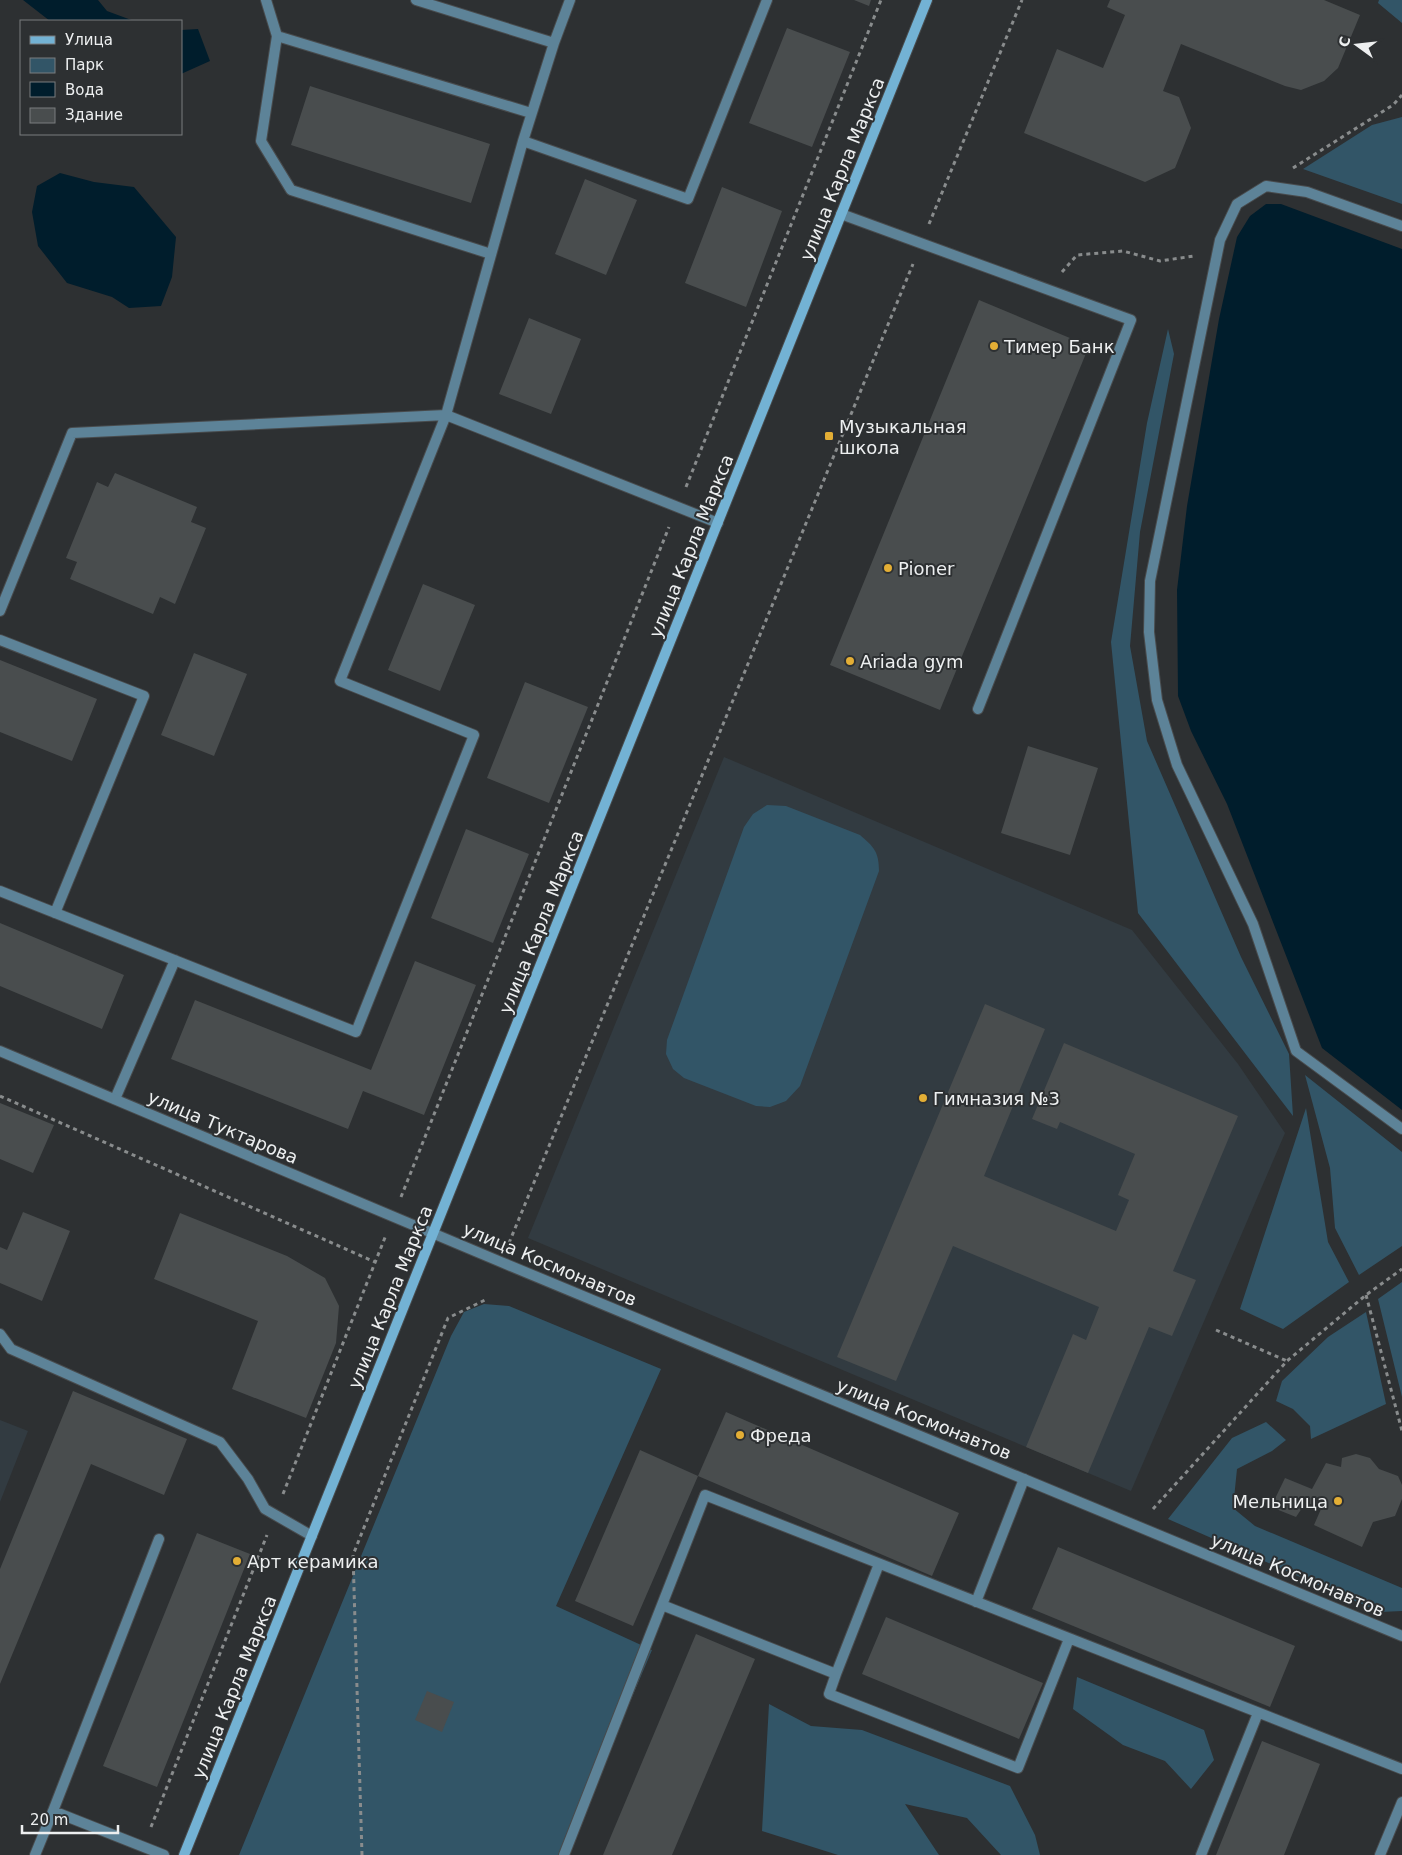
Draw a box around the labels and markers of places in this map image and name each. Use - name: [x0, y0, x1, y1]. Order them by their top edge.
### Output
- place label: Тимер Банк: [1003, 336, 1115, 357]
- marker: Тимер Банк: [988, 340, 1000, 352]
- place label: Музыкальная школа: [839, 416, 967, 458]
- marker: Музыкальная школа: [823, 430, 835, 442]
- place label: Pioner: [898, 558, 955, 579]
- marker: Pioner: [882, 562, 894, 574]
- place label: Ariada gym: [860, 651, 964, 672]
- marker: Ariada gym: [844, 655, 856, 667]
- place label: Гимназия №3: [933, 1088, 1060, 1109]
- marker: Гимназия №3: [917, 1092, 929, 1104]
- place label: Фреда: [750, 1425, 811, 1446]
- marker: Фреда: [734, 1429, 746, 1441]
- place label: Мельница: [1233, 1491, 1328, 1512]
- marker: Мельница: [1332, 1495, 1344, 1507]
- place label: Арт керамика: [247, 1551, 379, 1572]
- marker: Арт керамика: [231, 1555, 243, 1567]

